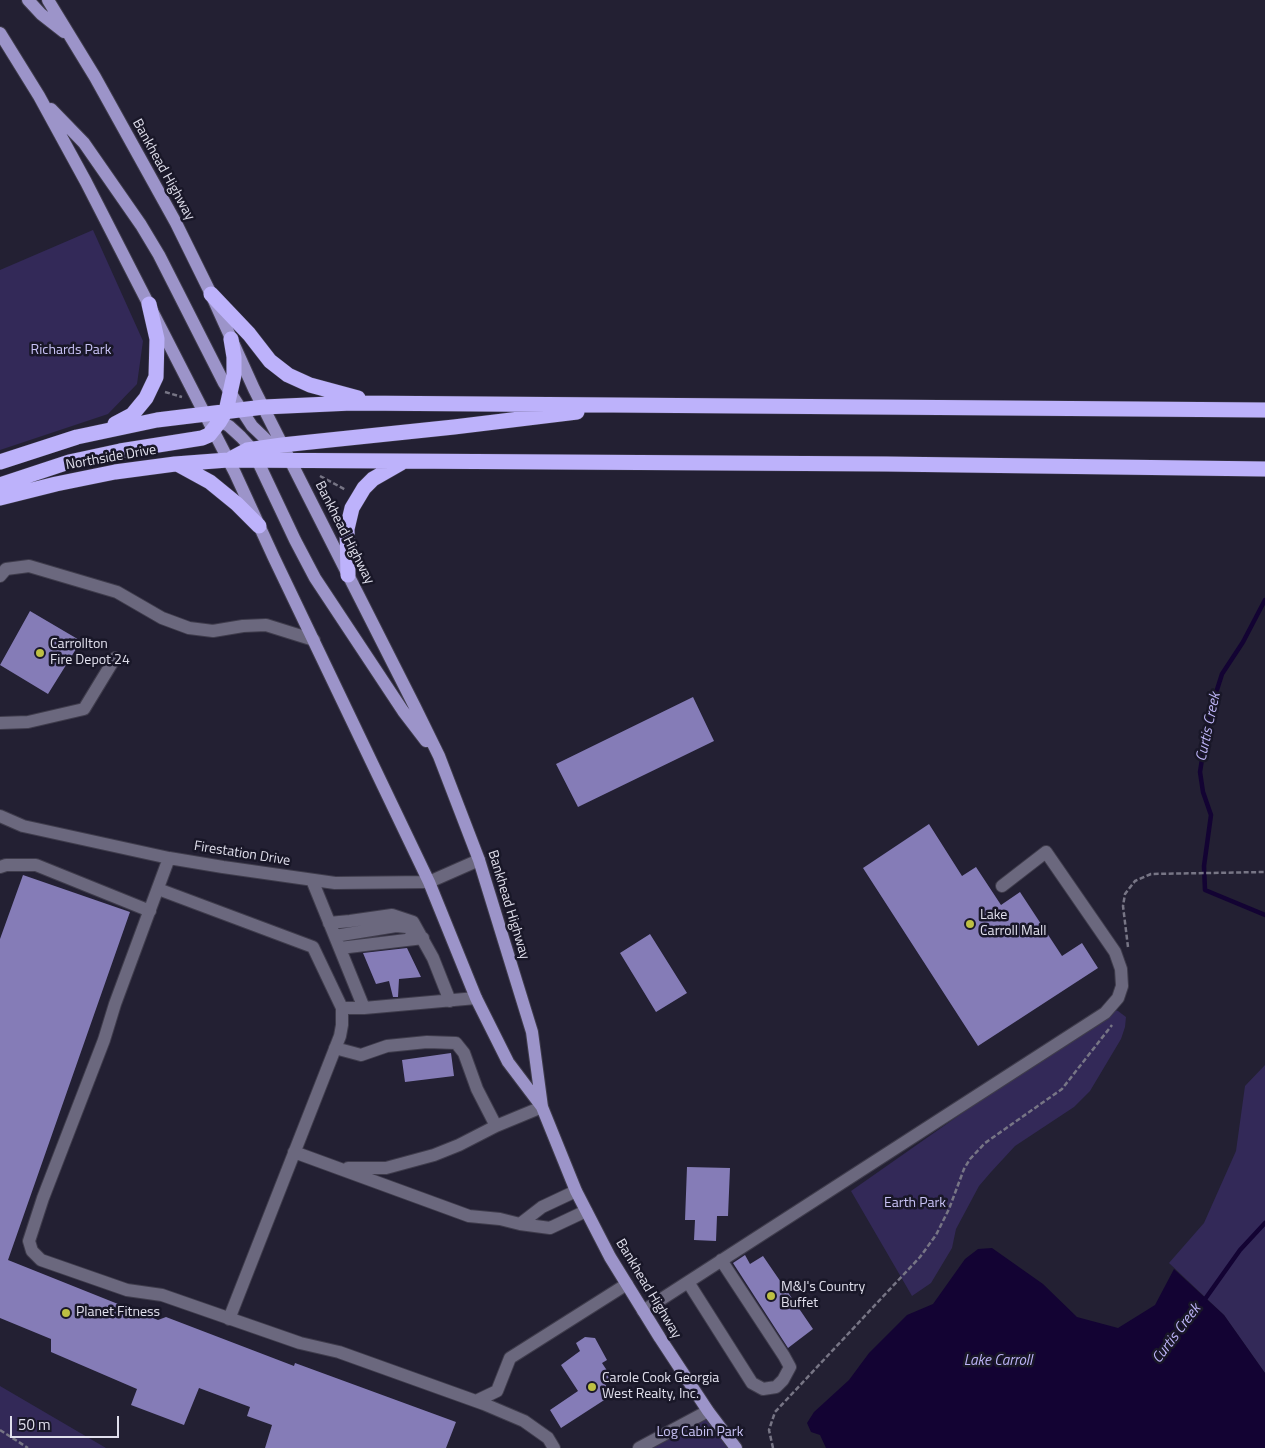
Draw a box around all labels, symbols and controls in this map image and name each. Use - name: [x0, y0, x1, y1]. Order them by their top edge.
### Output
- street label: Bankhead Highway: [128, 116, 198, 224]
- park label: Richards Park: [31, 343, 111, 359]
- street label: Northside Drive: [64, 442, 158, 474]
- street label: Bankhead Highway: [311, 479, 377, 587]
- place label: Carrollton Fire Depot 24: [50, 637, 130, 670]
- marker: Carrollton Fire Depot 24: [34, 647, 46, 659]
- water label: Curtis Creek: [1193, 691, 1225, 763]
- street label: Firestation Drive: [193, 838, 291, 870]
- street label: Bankhead Highway: [483, 848, 533, 962]
- place label: Lake Carroll Mall: [980, 908, 1046, 940]
- marker: Lake Carroll Mall: [964, 918, 976, 930]
- park label: Earth Park: [884, 1196, 946, 1212]
- street label: Bankhead Highway: [612, 1236, 684, 1342]
- place label: M&J's Country Buffet: [781, 1280, 865, 1312]
- marker: M&J's Country Buffet: [765, 1290, 777, 1302]
- water label: Curtis Creek: [1149, 1301, 1205, 1367]
- place label: Planet Fitness: [76, 1305, 160, 1321]
- marker: Planet Fitness: [60, 1307, 72, 1319]
- water label: Lake Carroll: [964, 1352, 1032, 1370]
- place label: Carole Cook Georgia West Realty, Inc.: [602, 1371, 719, 1404]
- marker: Carole Cook Georgia West Realty, Inc.: [586, 1381, 598, 1393]
- scale bar: [12, 1406, 121, 1438]
- text: 50 m: [18, 1413, 51, 1436]
- park label: Log Cabin Park: [657, 1425, 743, 1441]

